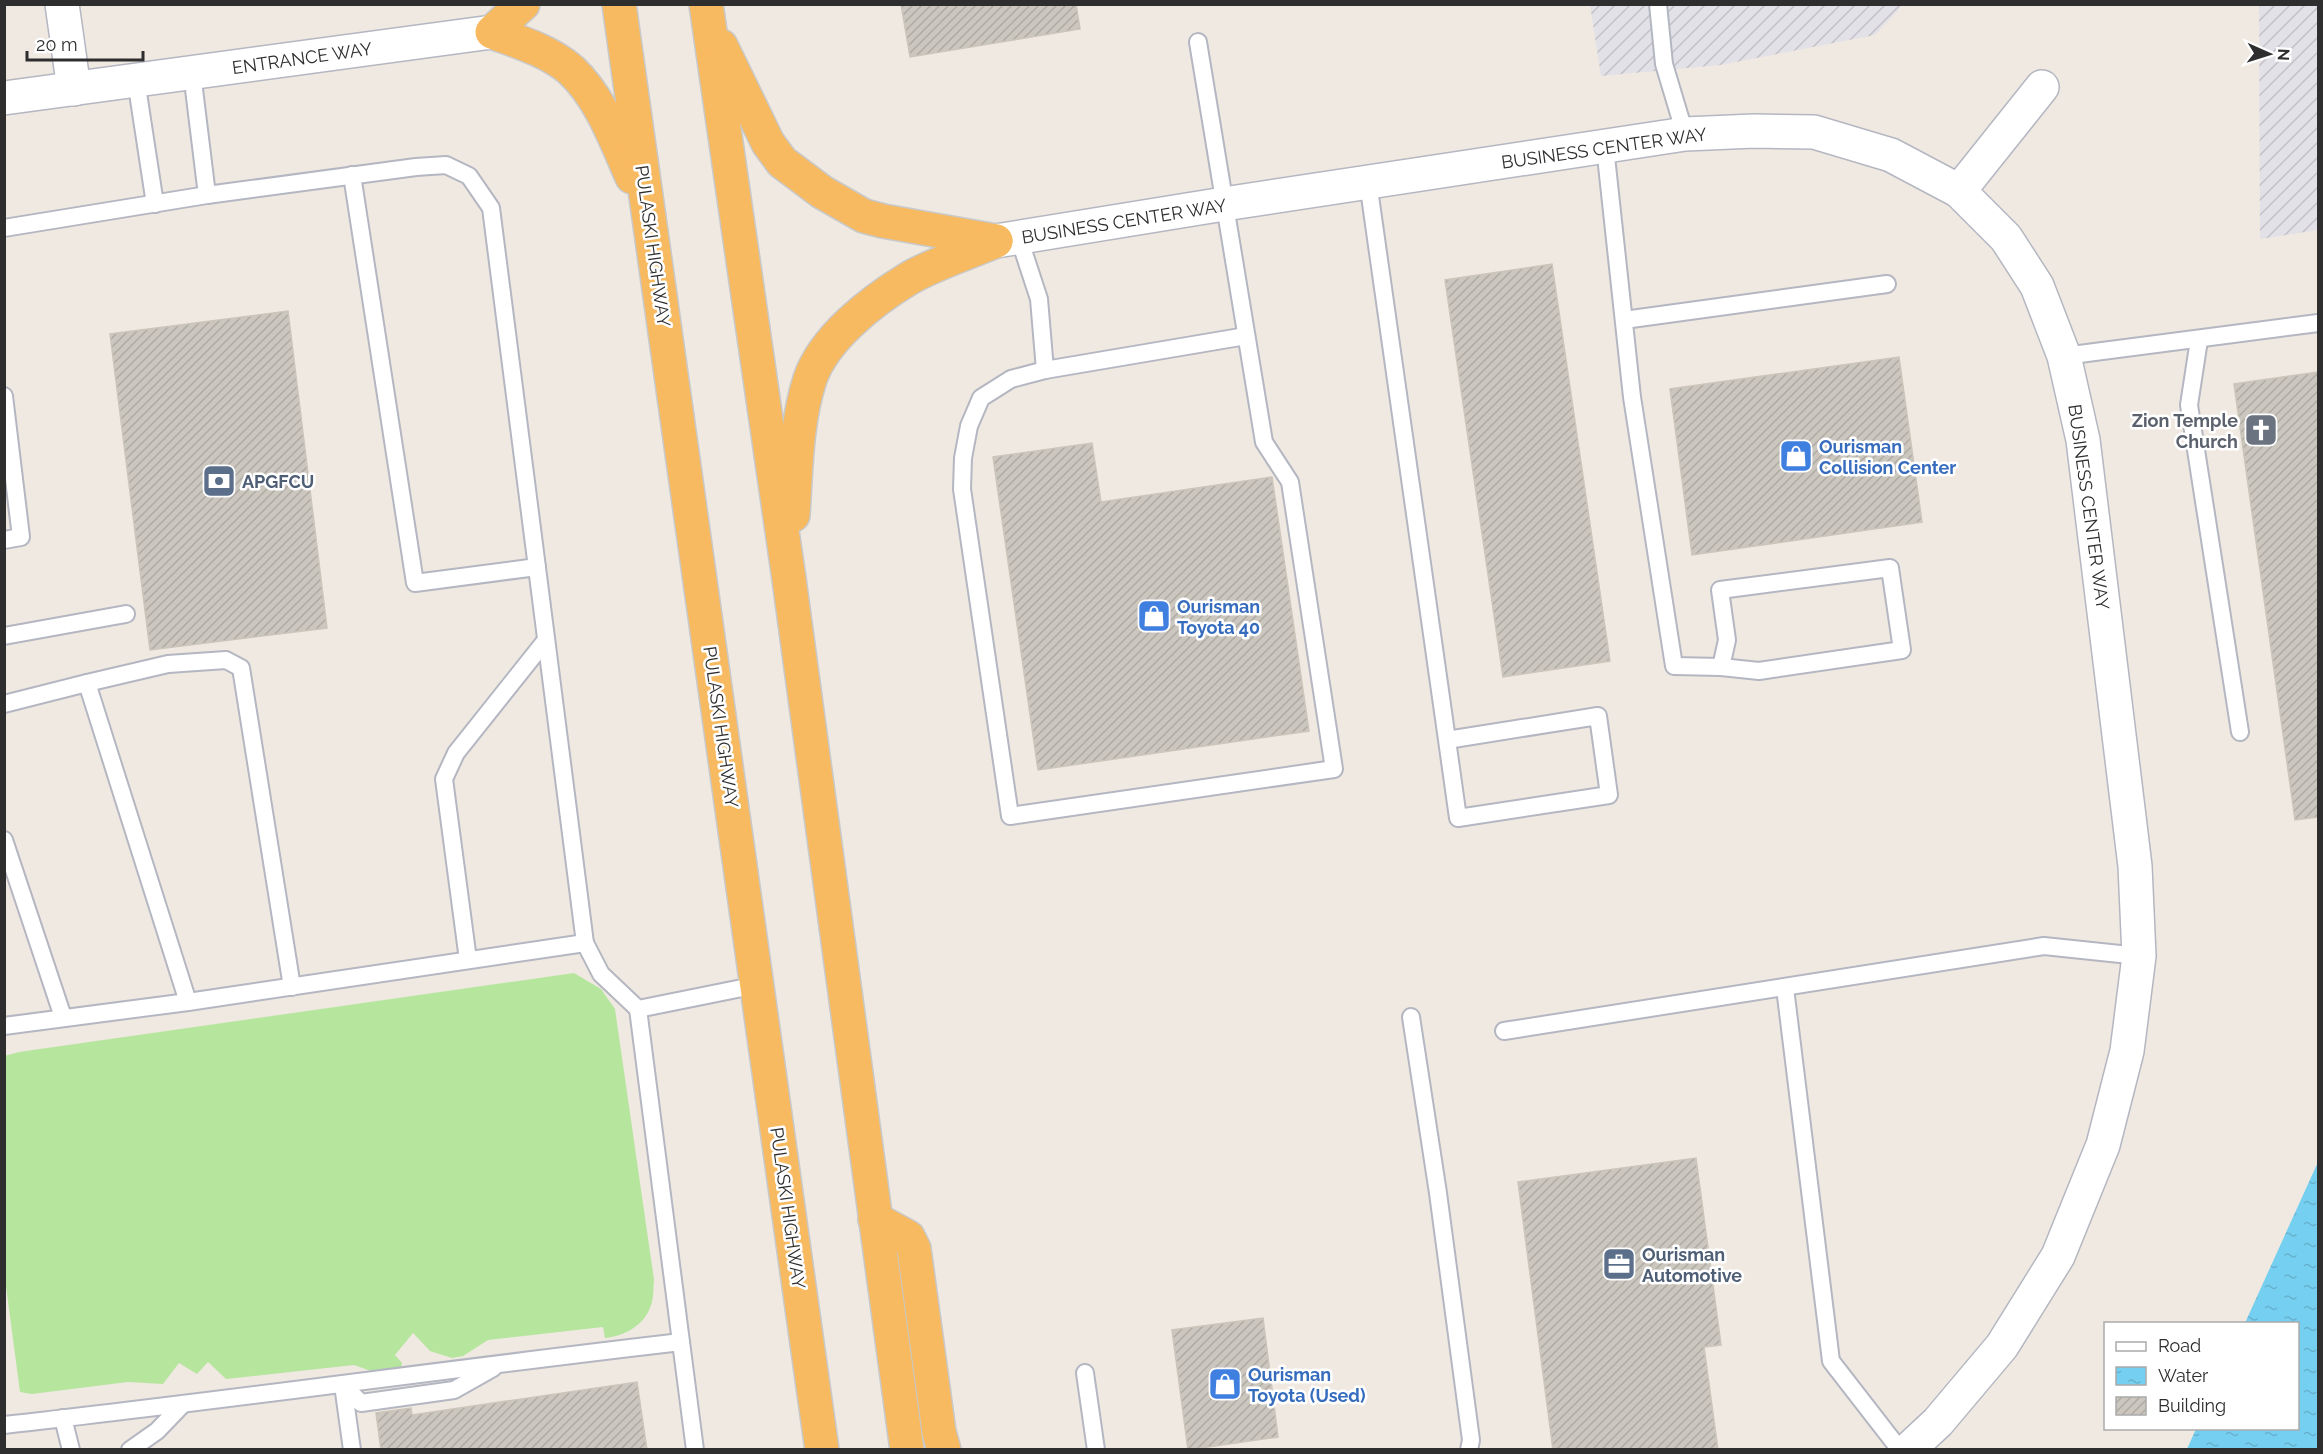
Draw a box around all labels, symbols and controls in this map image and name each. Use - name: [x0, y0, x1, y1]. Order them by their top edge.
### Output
- scale bar: [27, 24, 142, 62]
- north arrow: [2239, 24, 2299, 84]
- text: 20 m: [36, 34, 78, 55]
- street label: ENTRANCE WAY: [231, 38, 374, 78]
- text: N: [2274, 48, 2293, 61]
- street label: BUSINESS CENTER WAY: [1500, 123, 1708, 173]
- street label: PULASKI HIGHWAY: [631, 164, 675, 328]
- street label: BUSINESS CENTER WAY: [1020, 194, 1228, 248]
- street label: BUSINESS CENTER WAY: [2064, 403, 2114, 611]
- place label: Zion Temple Church: [2132, 410, 2238, 452]
- church icon: Zion Temple Church: [2243, 412, 2279, 448]
- place label: Ourisman Collision Center: [1819, 436, 1956, 478]
- shop icon: Ourisman Collision Center: [1778, 438, 1814, 474]
- bank icon: APGFCU: [201, 463, 237, 499]
- place label: APGFCU: [242, 471, 314, 492]
- place label: Ourisman Toyota 40: [1177, 596, 1260, 638]
- shop icon: Ourisman Toyota 40: [1136, 598, 1172, 634]
- street label: PULASKI HIGHWAY: [699, 645, 743, 809]
- street label: PULASKI HIGHWAY: [766, 1126, 810, 1290]
- place label: Ourisman Automotive: [1642, 1244, 1742, 1286]
- office icon: Ourisman Automotive: [1601, 1246, 1637, 1282]
- legend: [2104, 1322, 2299, 1430]
- text: Road: [2158, 1335, 2201, 1356]
- place label: Ourisman Toyota (Used): [1248, 1364, 1366, 1406]
- text: Water: [2158, 1365, 2209, 1386]
- shop icon: Ourisman Toyota (Used): [1207, 1366, 1243, 1402]
- text: Building: [2158, 1395, 2226, 1416]

